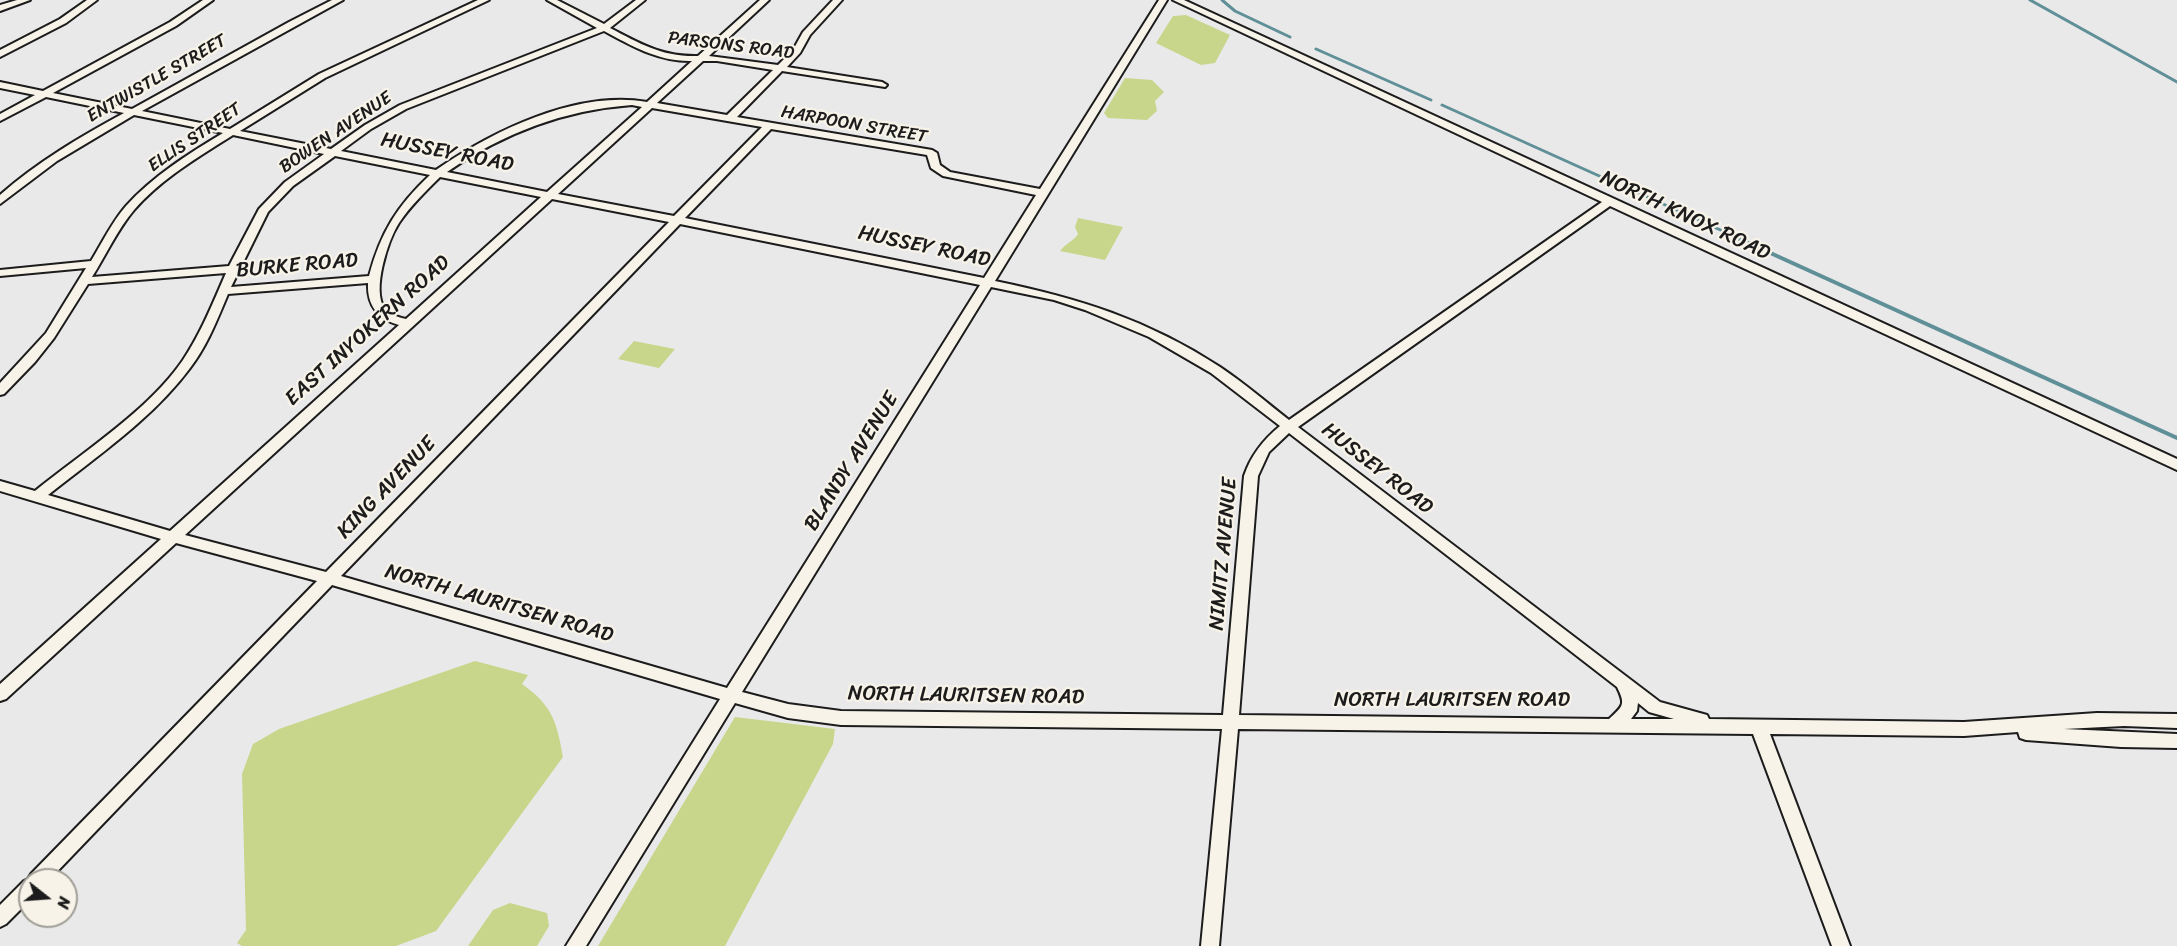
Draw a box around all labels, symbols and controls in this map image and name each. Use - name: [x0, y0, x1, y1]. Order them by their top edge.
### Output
- street label: PARSONS ROAD: [667, 28, 795, 64]
- street label: ENTWISTLE STREET: [83, 30, 231, 128]
- street label: BOWEN AVENUE: [276, 87, 396, 179]
- street label: ELLIS STREET: [144, 99, 246, 177]
- street label: HARPOON STREET: [779, 102, 929, 148]
- street label: HUSSEY ROAD: [379, 128, 515, 178]
- street label: NORTH KNOX ROAD: [1596, 166, 1774, 266]
- street label: HUSSEY ROAD: [856, 221, 992, 273]
- street label: BURKE ROAD: [235, 248, 359, 284]
- street label: EAST INYOKERN ROAD: [280, 250, 456, 412]
- street label: BLANDY AVENUE: [799, 388, 905, 536]
- street label: HUSSEY ROAD: [1316, 418, 1438, 520]
- street label: KING AVENUE: [332, 432, 442, 544]
- street label: NIMITZ AVENUE: [1205, 477, 1243, 631]
- street label: NORTH LAURITSEN ROAD: [382, 559, 616, 649]
- street label: NORTH LAURITSEN ROAD: [848, 681, 1084, 711]
- street label: NORTH LAURITSEN ROAD: [1334, 688, 1570, 714]
- north arrow: [18, 868, 78, 928]
- text: N: [48, 893, 79, 912]

